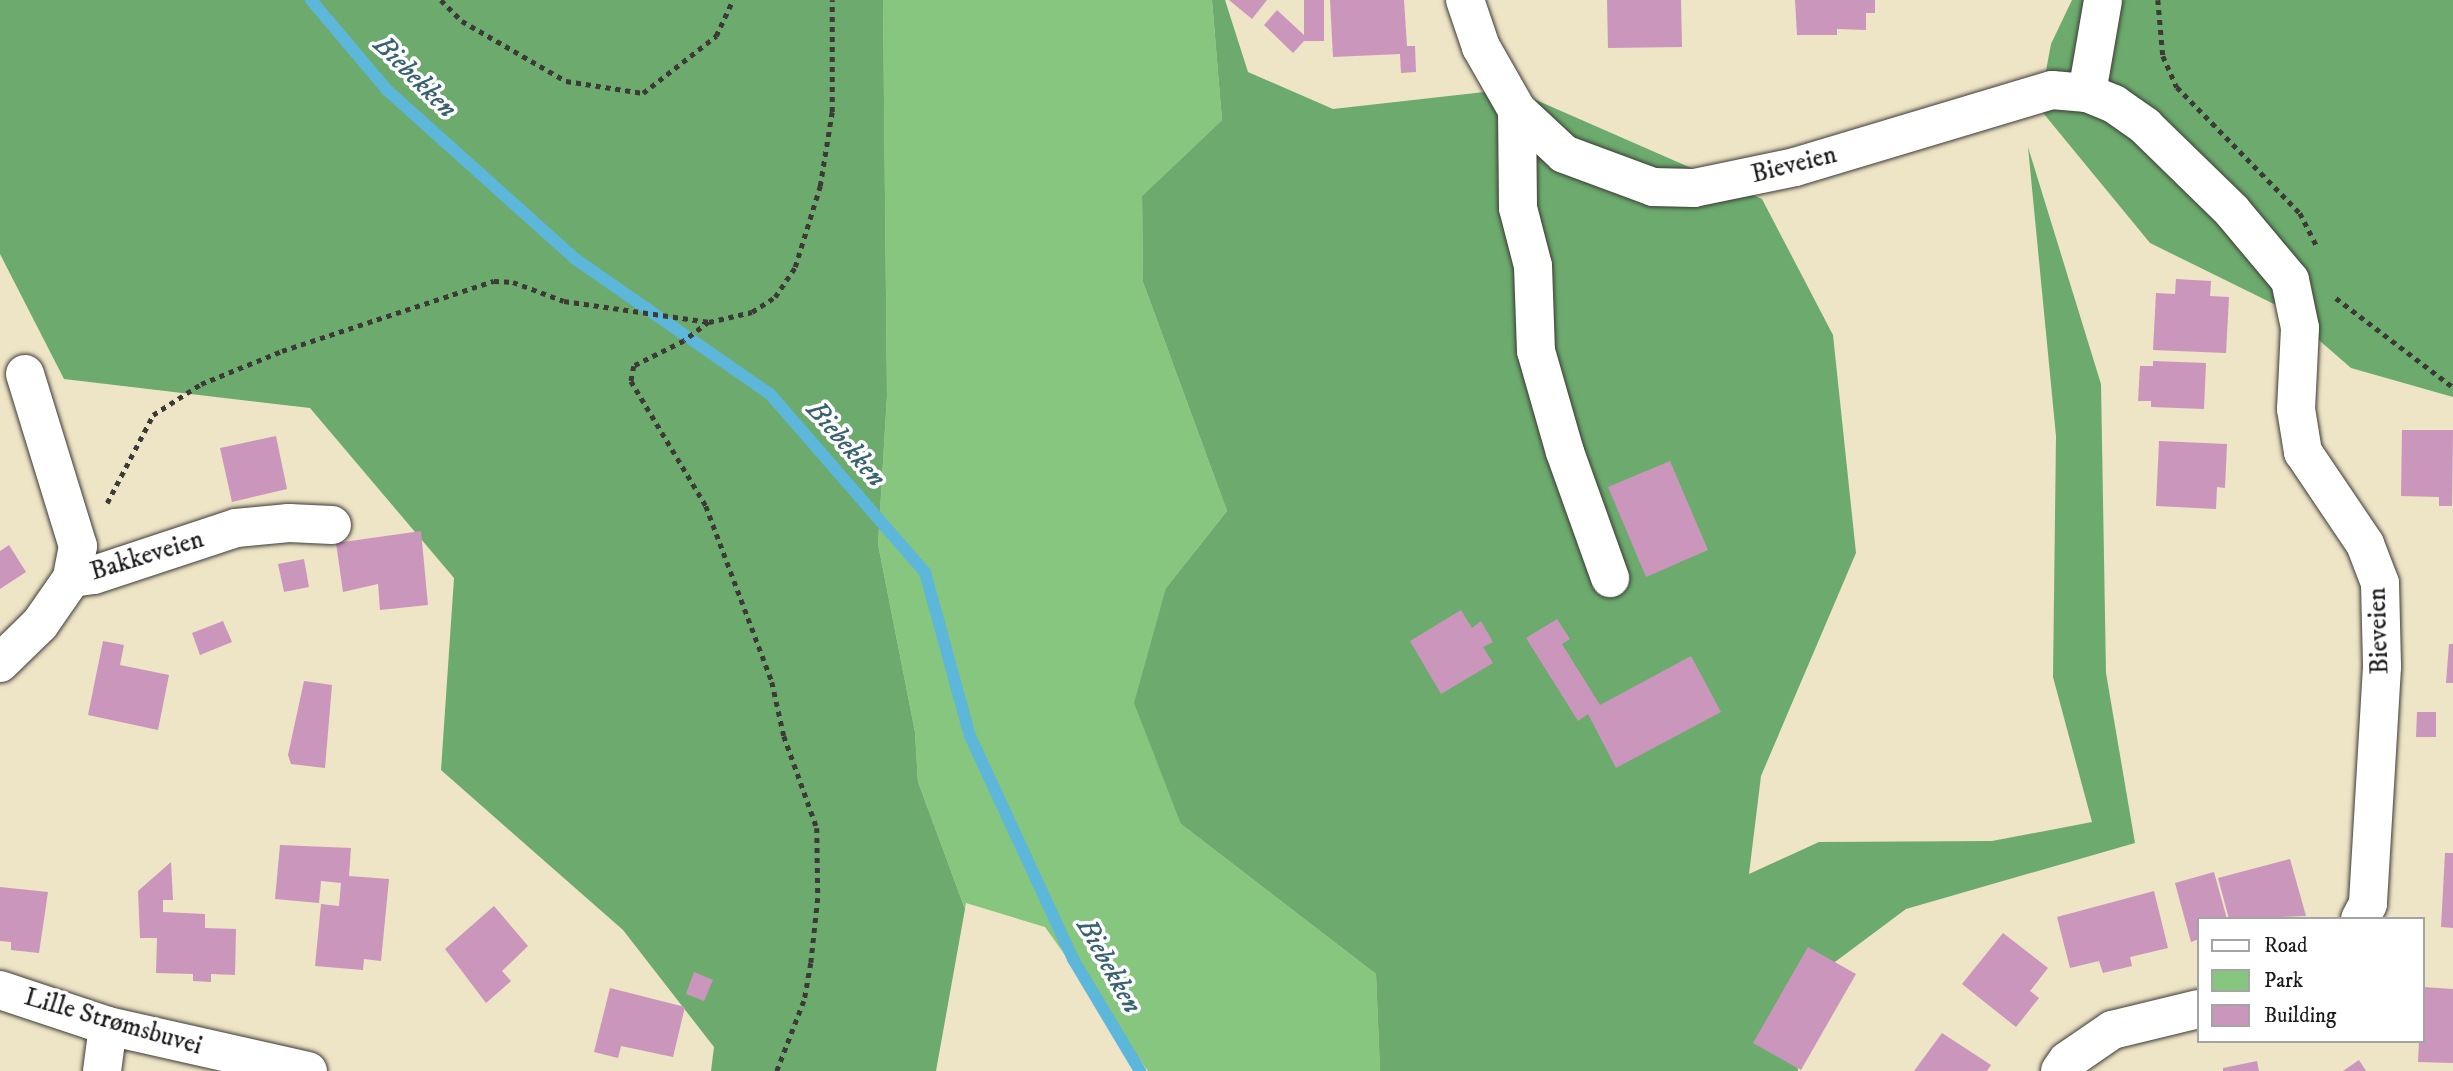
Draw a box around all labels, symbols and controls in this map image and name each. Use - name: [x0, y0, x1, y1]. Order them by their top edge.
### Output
- water label: Biebekken: [366, 28, 464, 126]
- street label: Bieveien: [1748, 139, 1840, 191]
- water label: Biebekken: [799, 394, 893, 494]
- street label: Bakkeveien: [86, 524, 208, 588]
- street label: Bieveien: [2362, 587, 2396, 675]
- water label: Biebekken: [1069, 912, 1149, 1020]
- legend: [2198, 917, 2425, 1043]
- text: Road: [2264, 933, 2308, 959]
- text: Park: [2264, 968, 2303, 994]
- street label: Lille Strømsbuvei: [21, 982, 205, 1062]
- text: Building: [2264, 1003, 2336, 1029]

